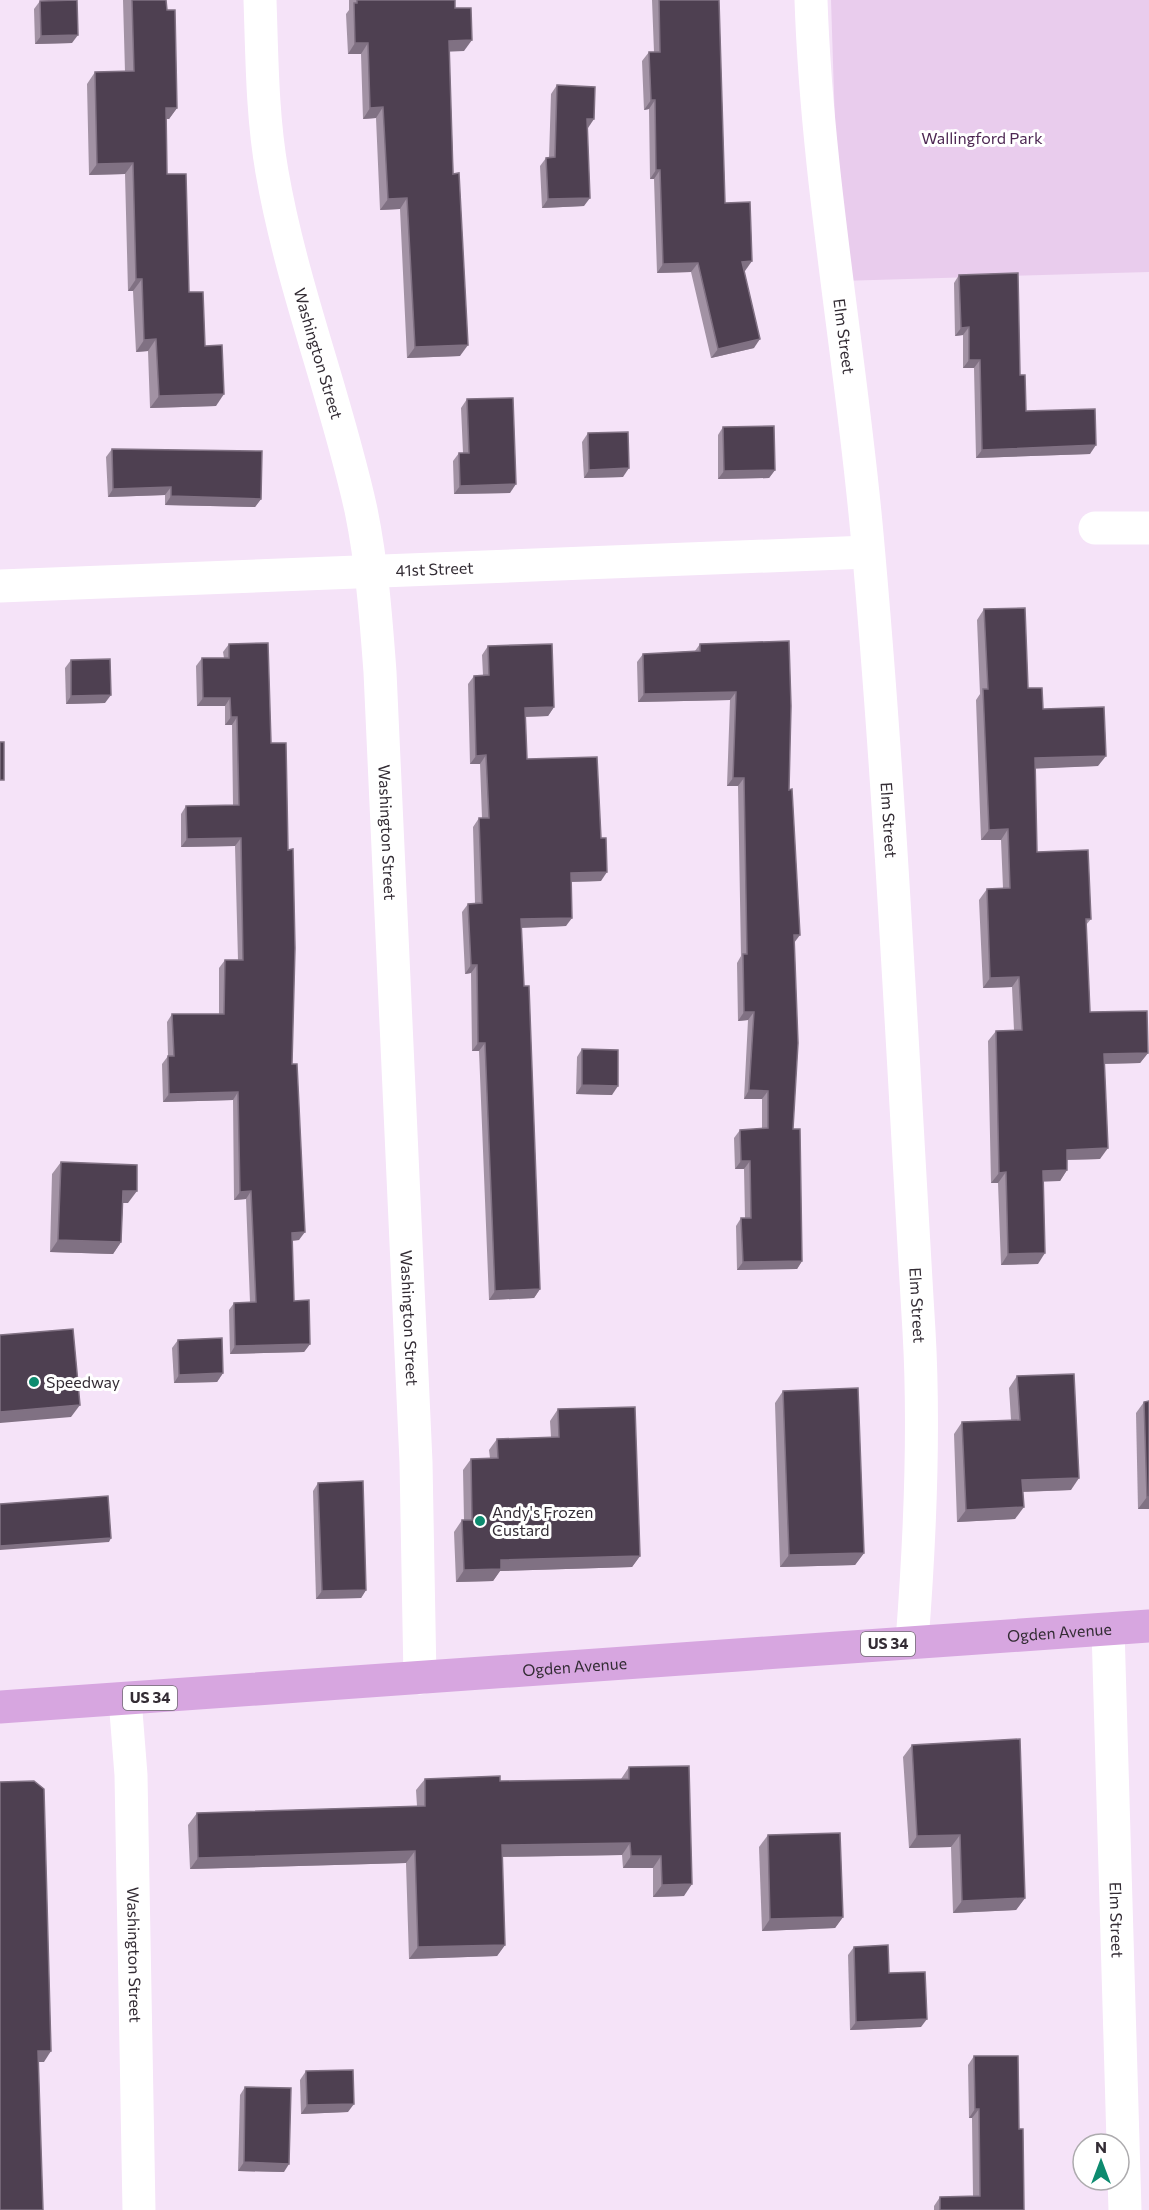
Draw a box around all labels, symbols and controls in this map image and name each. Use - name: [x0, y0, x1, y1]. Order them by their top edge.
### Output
- park label: Wallingford Park: [921, 128, 1043, 147]
- street label: Washington Street: [291, 286, 347, 422]
- street label: Elm Street: [830, 297, 859, 375]
- street label: 41st Street: [395, 557, 474, 579]
- street label: Washington Street: [375, 764, 400, 901]
- street label: Elm Street: [877, 782, 901, 859]
- street label: Washington Street: [397, 1250, 423, 1387]
- street label: Elm Street: [906, 1267, 930, 1344]
- place label: Speedway: [46, 1372, 120, 1391]
- marker: Speedway: [27, 1375, 41, 1389]
- place label: Andy's Frozen Custard: [492, 1502, 593, 1539]
- marker: Andy's Frozen Custard: [473, 1514, 487, 1528]
- street label: Ogden Avenue: [1006, 1619, 1112, 1645]
- road number: US 34: [861, 1632, 915, 1656]
- street label: Ogden Avenue: [522, 1653, 628, 1679]
- road number: US 34: [123, 1686, 177, 1710]
- street label: Elm Street: [1106, 1882, 1128, 1959]
- street label: Washington Street: [124, 1887, 146, 2023]
- north arrow: [1071, 2132, 1131, 2192]
- text: N: [1095, 2137, 1107, 2156]

